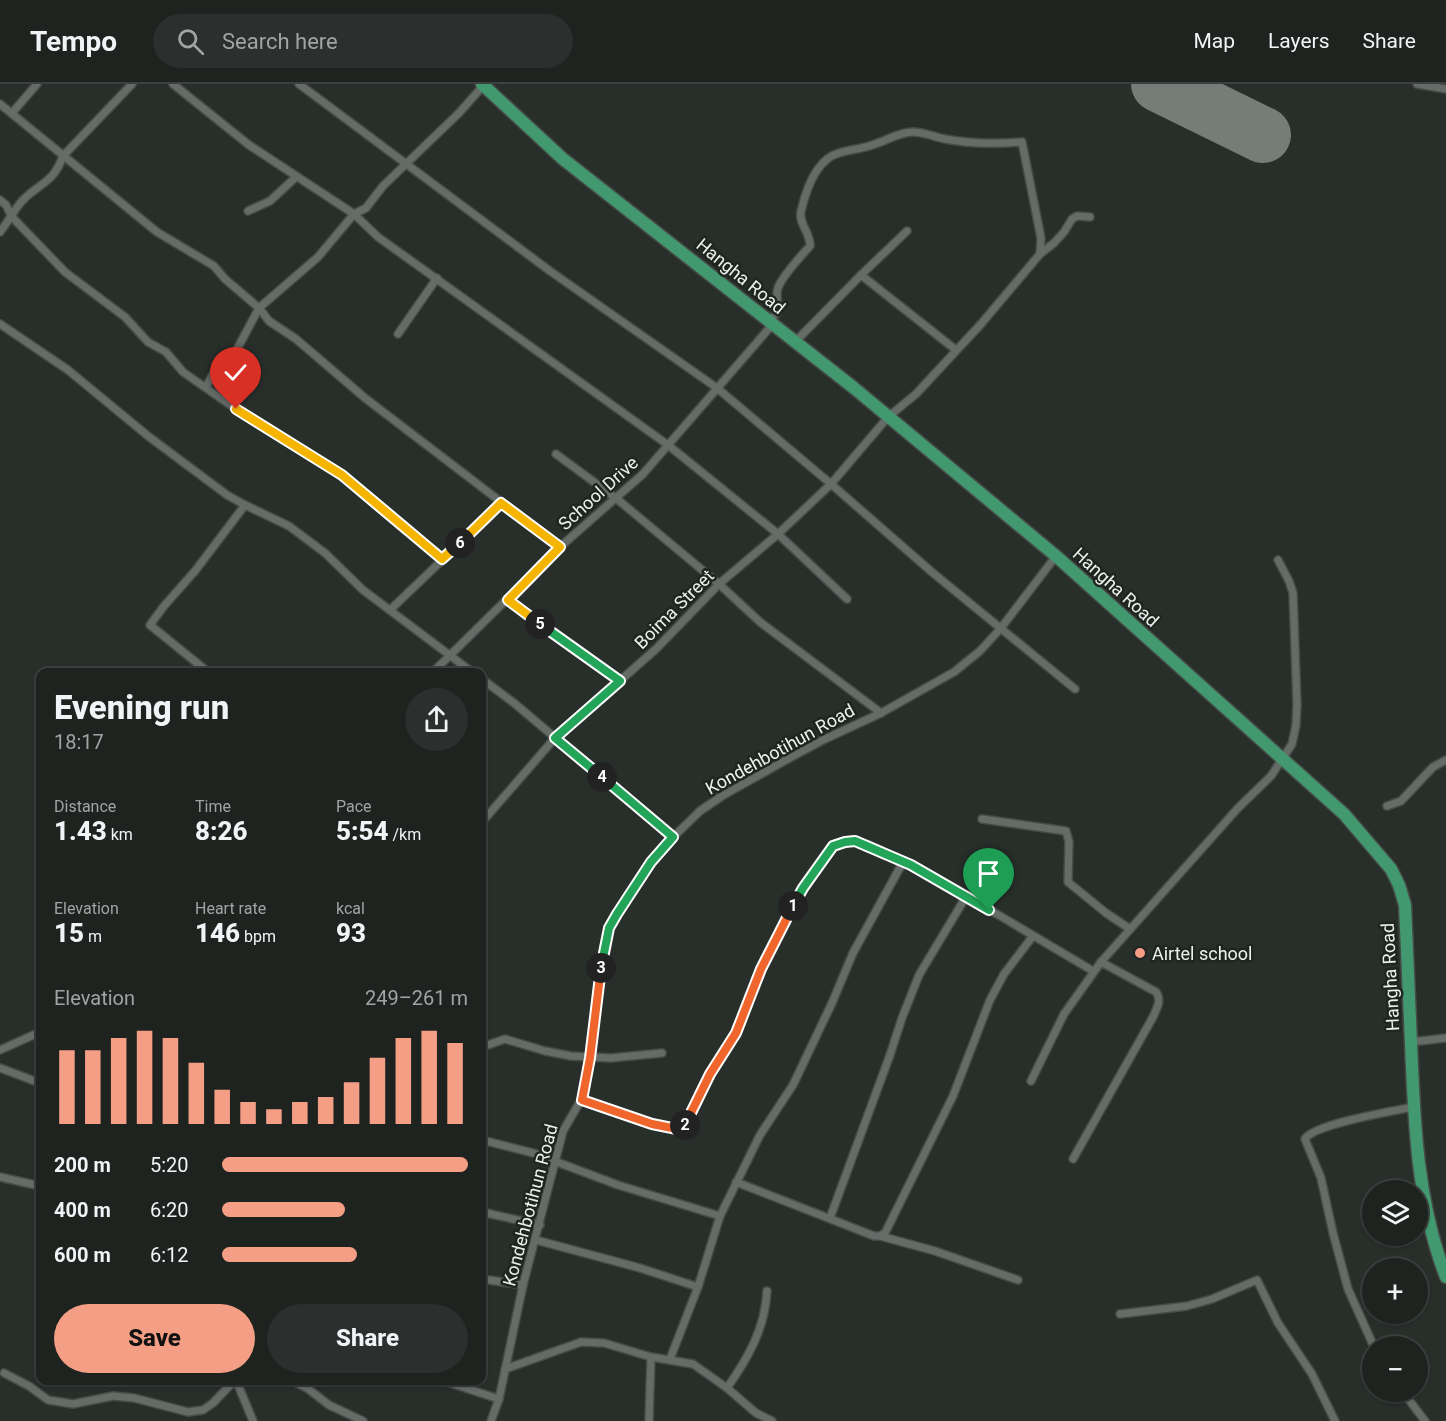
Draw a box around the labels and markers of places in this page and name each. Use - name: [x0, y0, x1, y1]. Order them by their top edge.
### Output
- pin: [210, 347, 261, 409]
- pin: 6: [445, 528, 475, 558]
- pin: 5: [525, 609, 555, 639]
- pin: 4: [587, 762, 617, 792]
- pin: [963, 848, 1014, 910]
- pin: 1: [778, 891, 808, 921]
- place label: Airtel school: [1152, 943, 1252, 964]
- marker: Airtel school: [1133, 946, 1147, 960]
- pin: 3: [586, 953, 616, 983]
- pin: 2: [670, 1110, 700, 1140]

